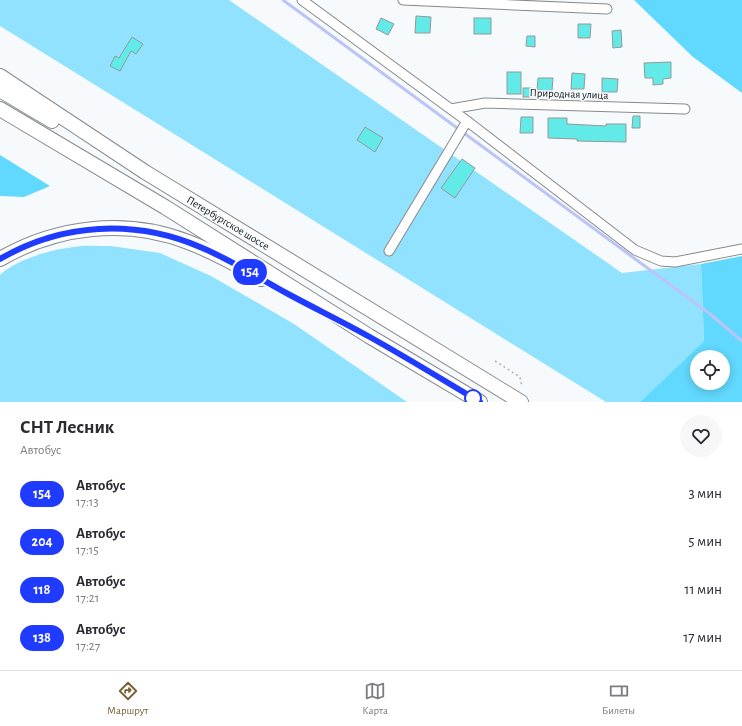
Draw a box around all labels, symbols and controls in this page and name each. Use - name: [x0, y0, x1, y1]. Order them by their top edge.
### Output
- street label: Природная улица: [529, 87, 609, 101]
- street label: Петербургское шоссе: [185, 194, 271, 252]
- line badge: 154: [227, 259, 273, 285]
- text: 154: [241, 265, 259, 279]
- map controls: [690, 350, 730, 390]
- button: locate: [690, 350, 730, 390]
- unlabelled marker: [464, 389, 482, 407]
- button: heart: [680, 415, 722, 457]
- text: СНТ Лесник: [20, 418, 114, 437]
- text: Автобус: [20, 444, 61, 457]
- text: Автобус: [76, 478, 126, 493]
- text: 3 мин: [688, 486, 722, 501]
- text: 154: [33, 487, 51, 501]
- text: 17:13: [76, 496, 99, 509]
- text: Автобус: [76, 526, 126, 541]
- text: 5 мин: [688, 534, 722, 549]
- text: 204: [32, 535, 52, 549]
- text: 17:15: [76, 544, 99, 557]
- text: Автобус: [76, 574, 126, 589]
- text: 11 мин: [684, 582, 722, 597]
- text: 118: [34, 583, 50, 597]
- text: 17:21: [76, 592, 99, 605]
- text: Автобус: [76, 622, 126, 637]
- text: 17 мин: [683, 630, 722, 645]
- text: 138: [33, 631, 51, 645]
- text: 17:27: [76, 640, 100, 653]
- tab: Маршрут: [107, 680, 148, 717]
- tab: Карта: [362, 680, 388, 717]
- tab: Билеты: [602, 680, 635, 717]

